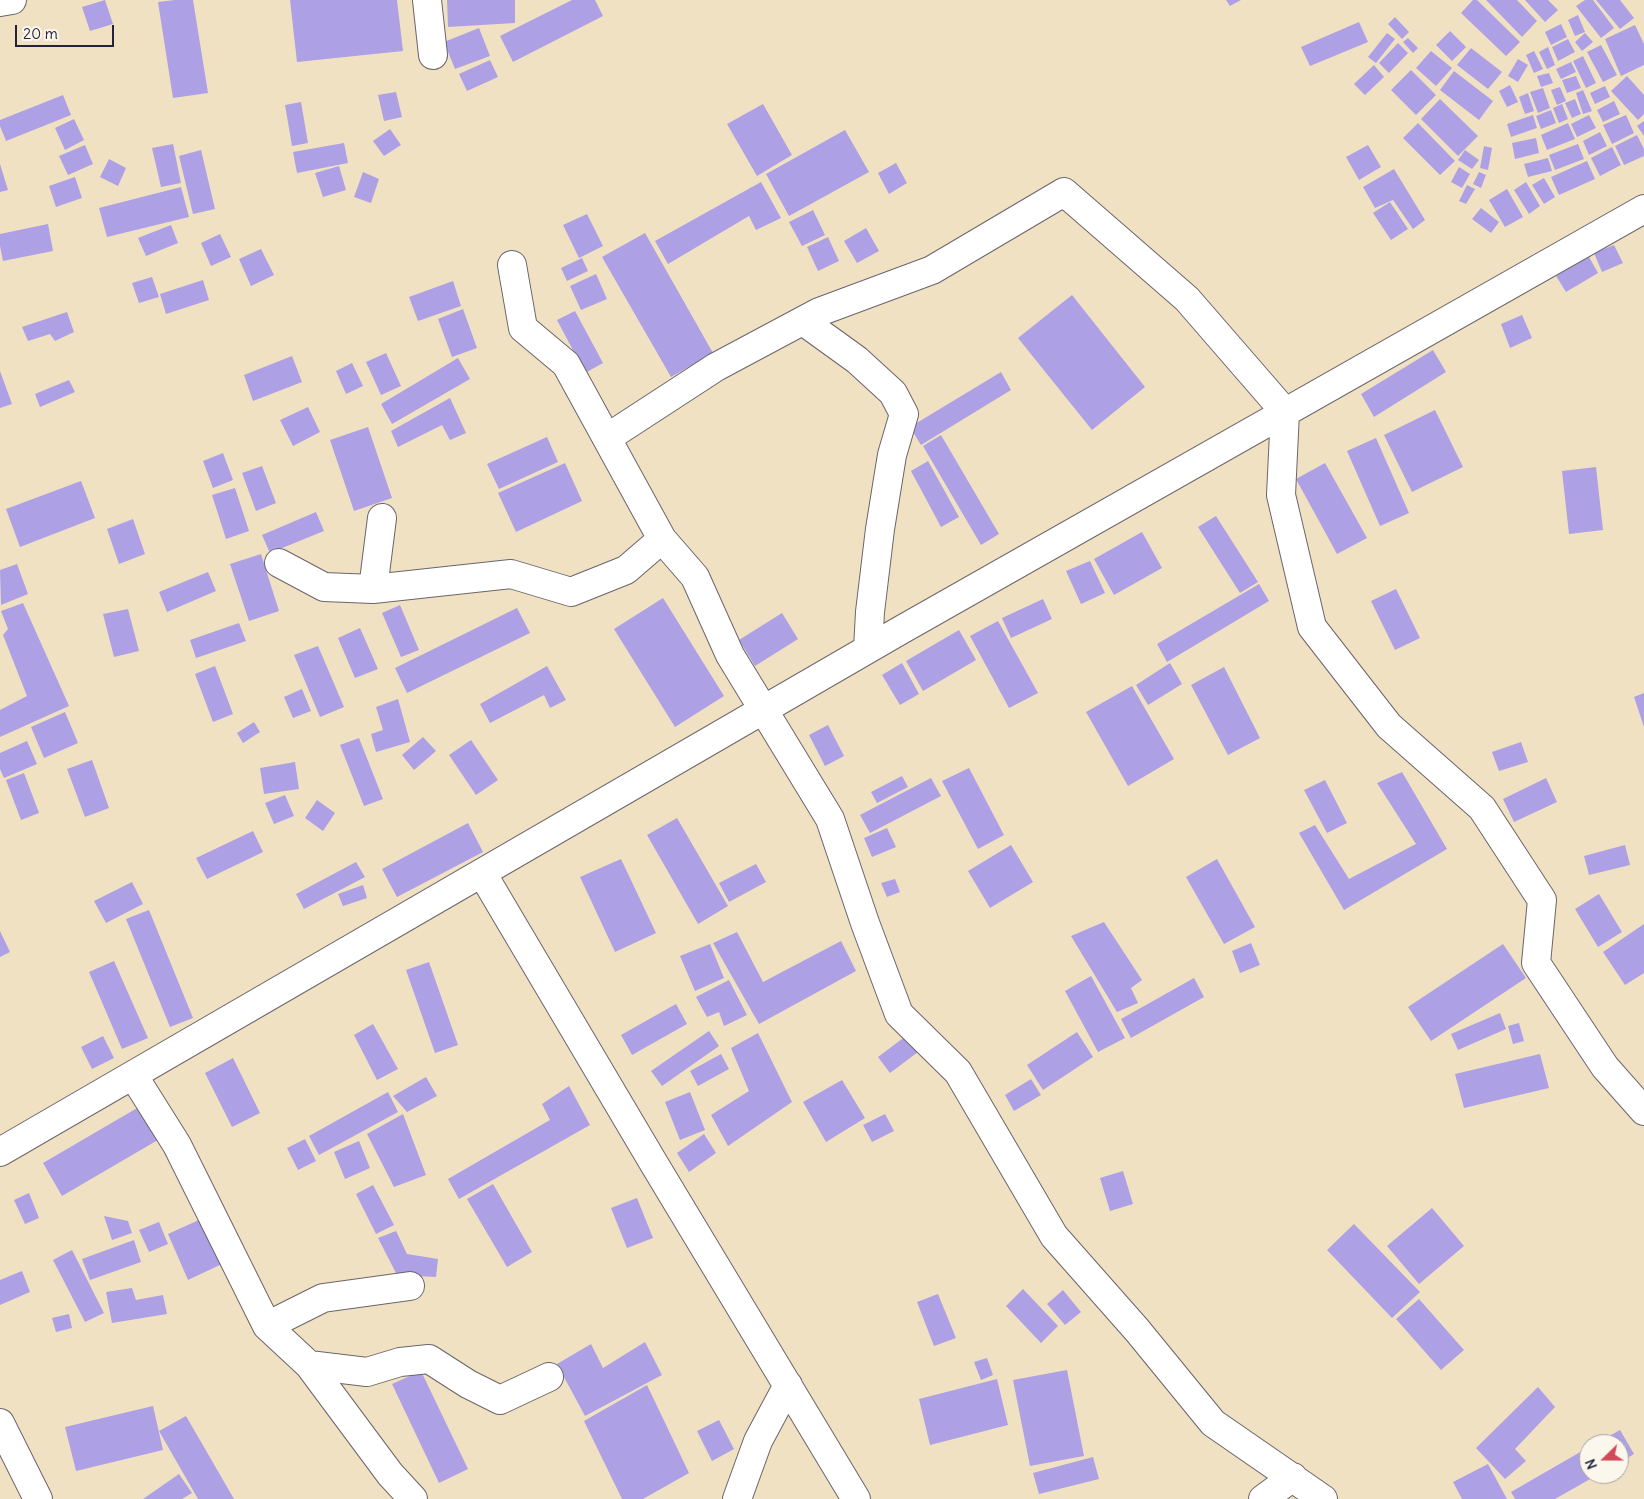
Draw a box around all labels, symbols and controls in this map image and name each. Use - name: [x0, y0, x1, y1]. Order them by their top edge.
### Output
- scale bar: [18, 15, 116, 47]
- text: 20 m: [23, 24, 58, 43]
- north arrow: [1579, 1434, 1629, 1484]
- text: N: [1581, 1456, 1601, 1472]

